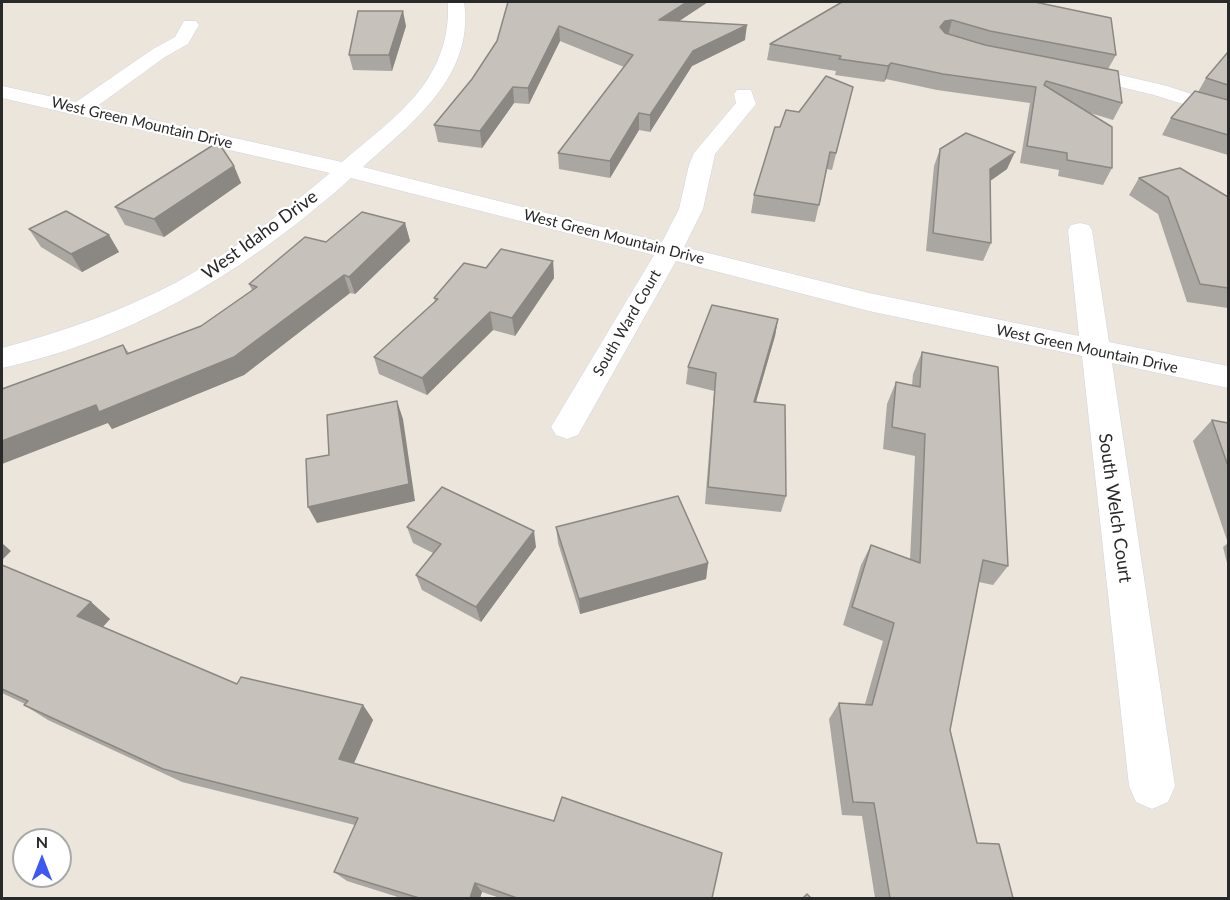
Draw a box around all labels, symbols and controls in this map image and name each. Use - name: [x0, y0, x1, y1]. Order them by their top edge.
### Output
- street label: West Green Mountain Drive: [50, 93, 234, 153]
- street label: West Idaho Drive: [198, 186, 322, 284]
- street label: West Green Mountain Drive: [522, 206, 706, 268]
- street label: South Ward Court: [589, 267, 665, 379]
- street label: West Green Mountain Drive: [994, 321, 1180, 377]
- street label: South Welch Court: [1094, 432, 1136, 584]
- north arrow: [12, 828, 72, 888]
- text: N: [36, 832, 48, 851]

